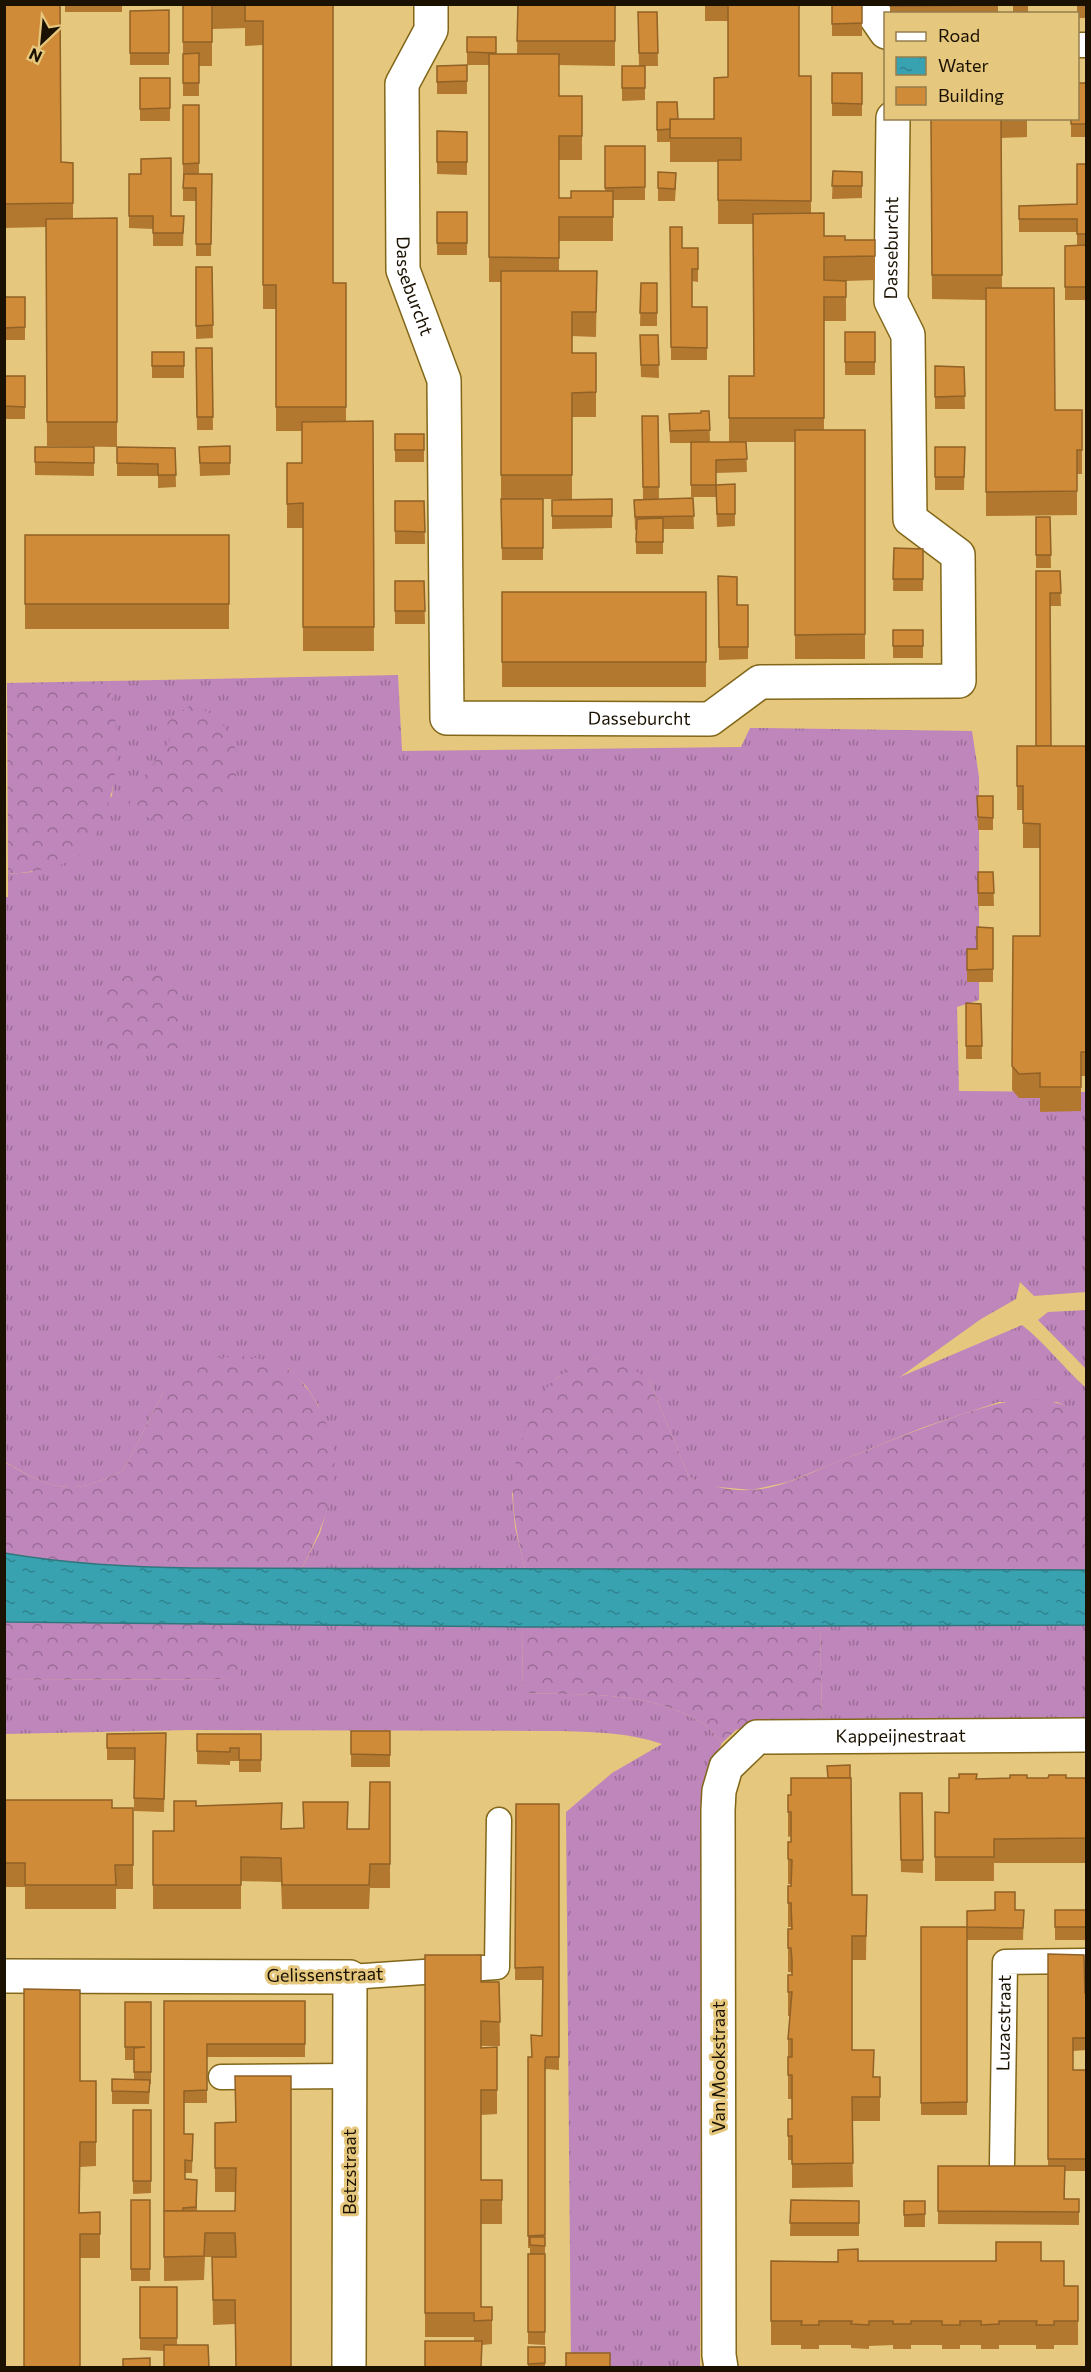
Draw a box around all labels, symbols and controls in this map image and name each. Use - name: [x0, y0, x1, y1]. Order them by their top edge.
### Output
- north arrow: [12, 12, 72, 72]
- legend: [884, 12, 1079, 120]
- text: Road: [938, 24, 980, 46]
- text: N: [26, 45, 45, 67]
- text: Water: [938, 54, 989, 76]
- text: Building: [938, 84, 1004, 106]
- street label: Dasseburcht: [879, 196, 902, 299]
- street label: Dasseburcht: [393, 236, 438, 338]
- street label: Dasseburcht: [588, 707, 691, 729]
- street label: Kappeijnestraat: [836, 1724, 966, 1747]
- street label: Gelissenstraat: [266, 1962, 384, 1986]
- street label: Luzacstraat: [991, 1975, 1015, 2071]
- street label: Van Mookstraat: [707, 2001, 729, 2133]
- street label: Betzstraat: [338, 2129, 360, 2215]

